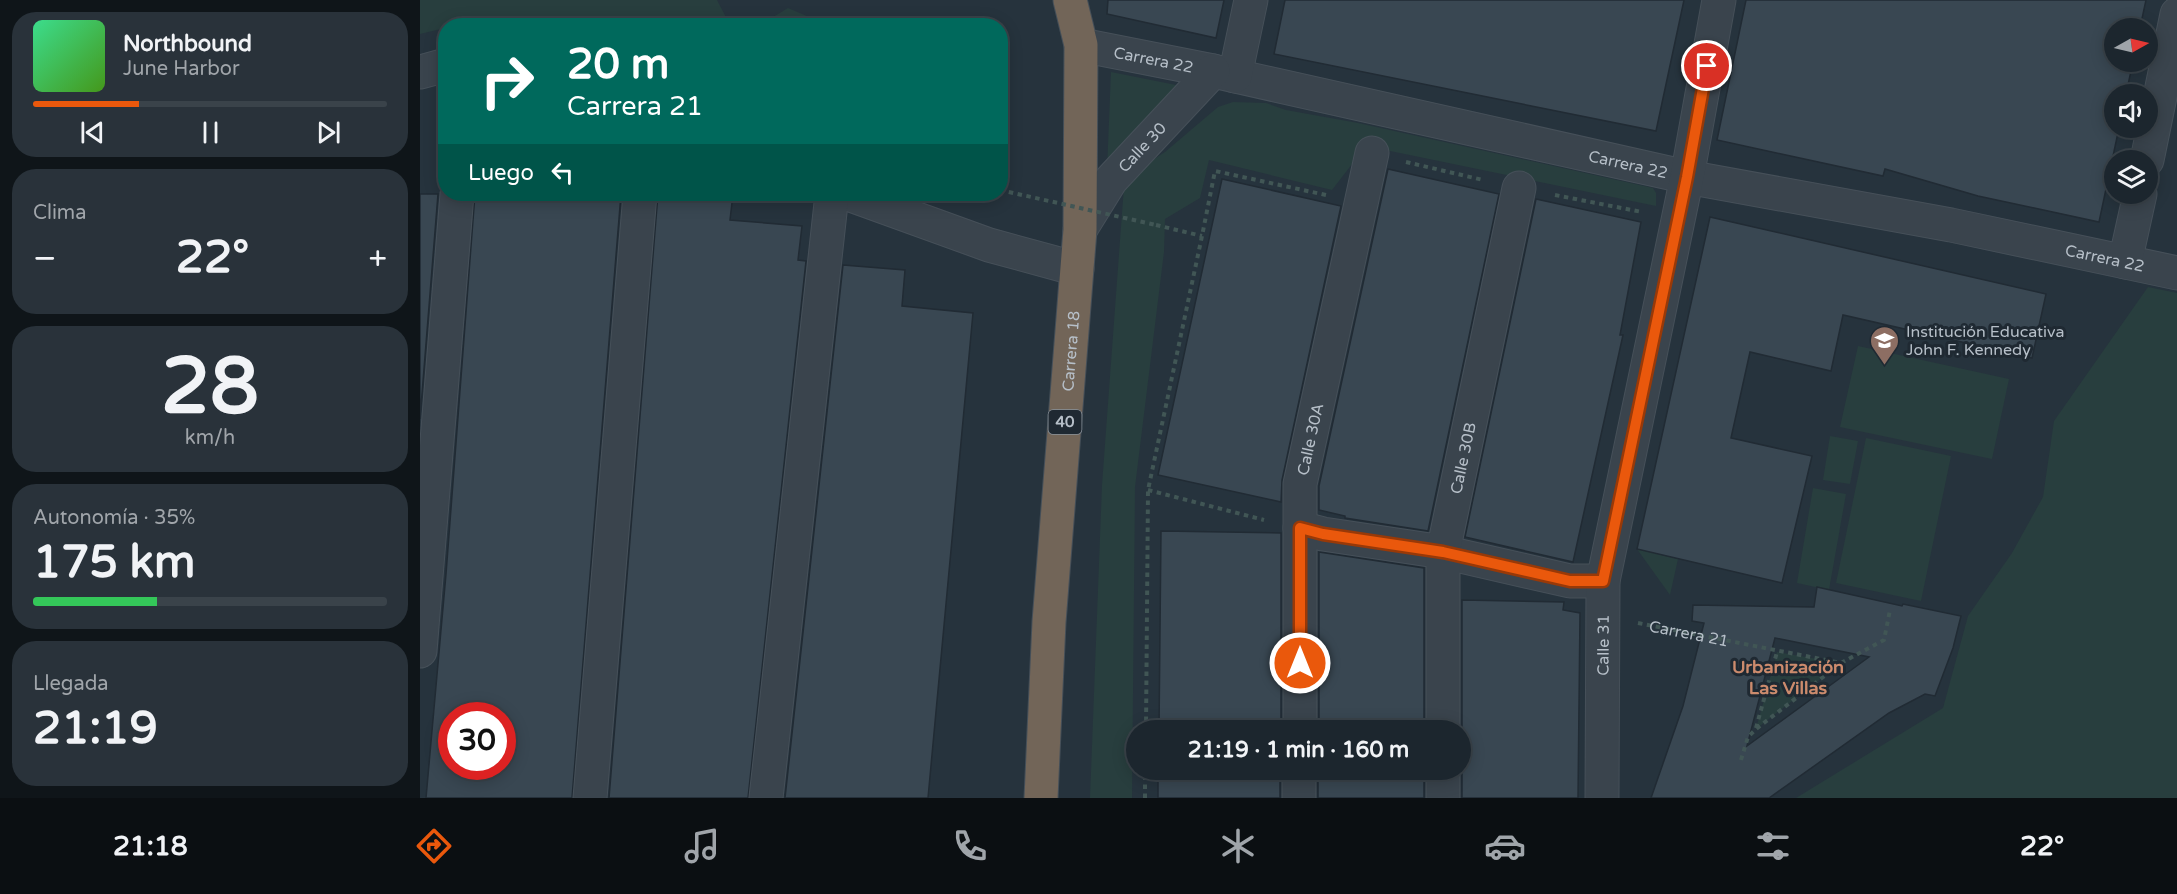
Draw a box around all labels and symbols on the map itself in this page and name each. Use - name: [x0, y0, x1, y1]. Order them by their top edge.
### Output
- north arrow: [2104, 18, 2158, 72]
- pin: [1681, 40, 1732, 91]
- street label: Carrera 22: [1112, 43, 1195, 78]
- street label: Calle 30: [1114, 118, 1171, 177]
- street label: Carrera 22: [1586, 146, 1670, 183]
- street label: Carrera 22: [2063, 241, 2146, 277]
- street label: Carrera 18: [1058, 310, 1085, 392]
- place label: Institución Educativa John F. Kennedy: [1906, 322, 2064, 360]
- school or university icon: Institución Educativa John F. Kennedy: [1869, 324, 1901, 366]
- street label: Calle 30A: [1293, 401, 1328, 477]
- road number: 40: [1048, 410, 1082, 434]
- street label: Calle 30B: [1446, 421, 1481, 496]
- street label: Calle 31: [1594, 614, 1614, 676]
- street label: Carrera 21: [1647, 616, 1730, 652]
- position arrow: [1268, 631, 1332, 695]
- district label: Urbanización Las Villas: [1732, 656, 1844, 699]
- speed limit sign: 30: [438, 702, 516, 780]

